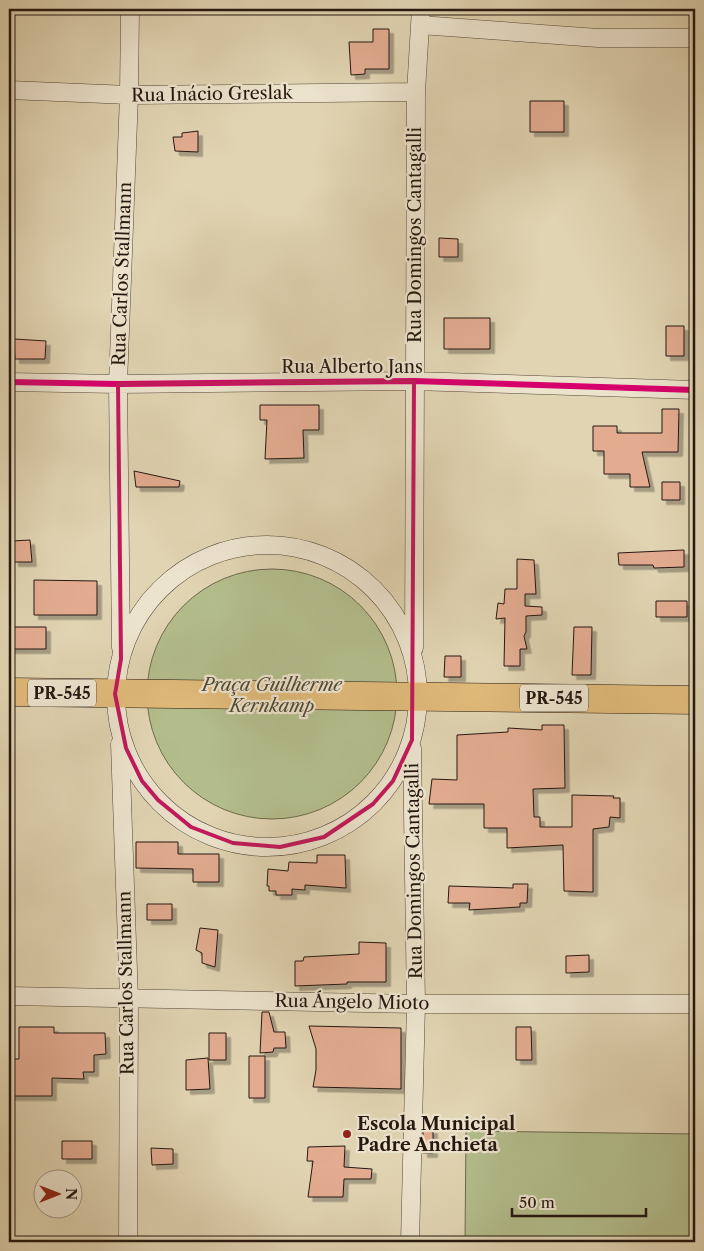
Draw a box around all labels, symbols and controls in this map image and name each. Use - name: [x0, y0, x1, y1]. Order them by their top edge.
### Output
- street label: Rua Inácio Greslak: [131, 82, 295, 106]
- street label: Rua Domingos Cantagalli: [404, 126, 426, 343]
- street label: Rua Carlos Stallmann: [108, 181, 136, 367]
- street label: Rua Alberto Jans: [281, 356, 423, 378]
- park label: Praça Guilherme Kernkamp: [200, 674, 343, 717]
- road number: PR-545: [28, 680, 96, 706]
- road number: PR-545: [520, 684, 588, 711]
- street label: Rua Domingos Cantagalli: [401, 762, 427, 979]
- street label: Rua Carlos Stallmann: [113, 891, 139, 1075]
- street label: Rua Ángelo Mioto: [274, 989, 430, 1014]
- place label: Escola Municipal Padre Anchieta: [357, 1113, 515, 1156]
- marker: Escola Municipal Padre Anchieta: [341, 1128, 353, 1140]
- north arrow: [32, 1168, 82, 1218]
- scale bar: [512, 1186, 645, 1218]
- text: N: [62, 1188, 80, 1200]
- text: 50 m: [519, 1193, 555, 1212]

